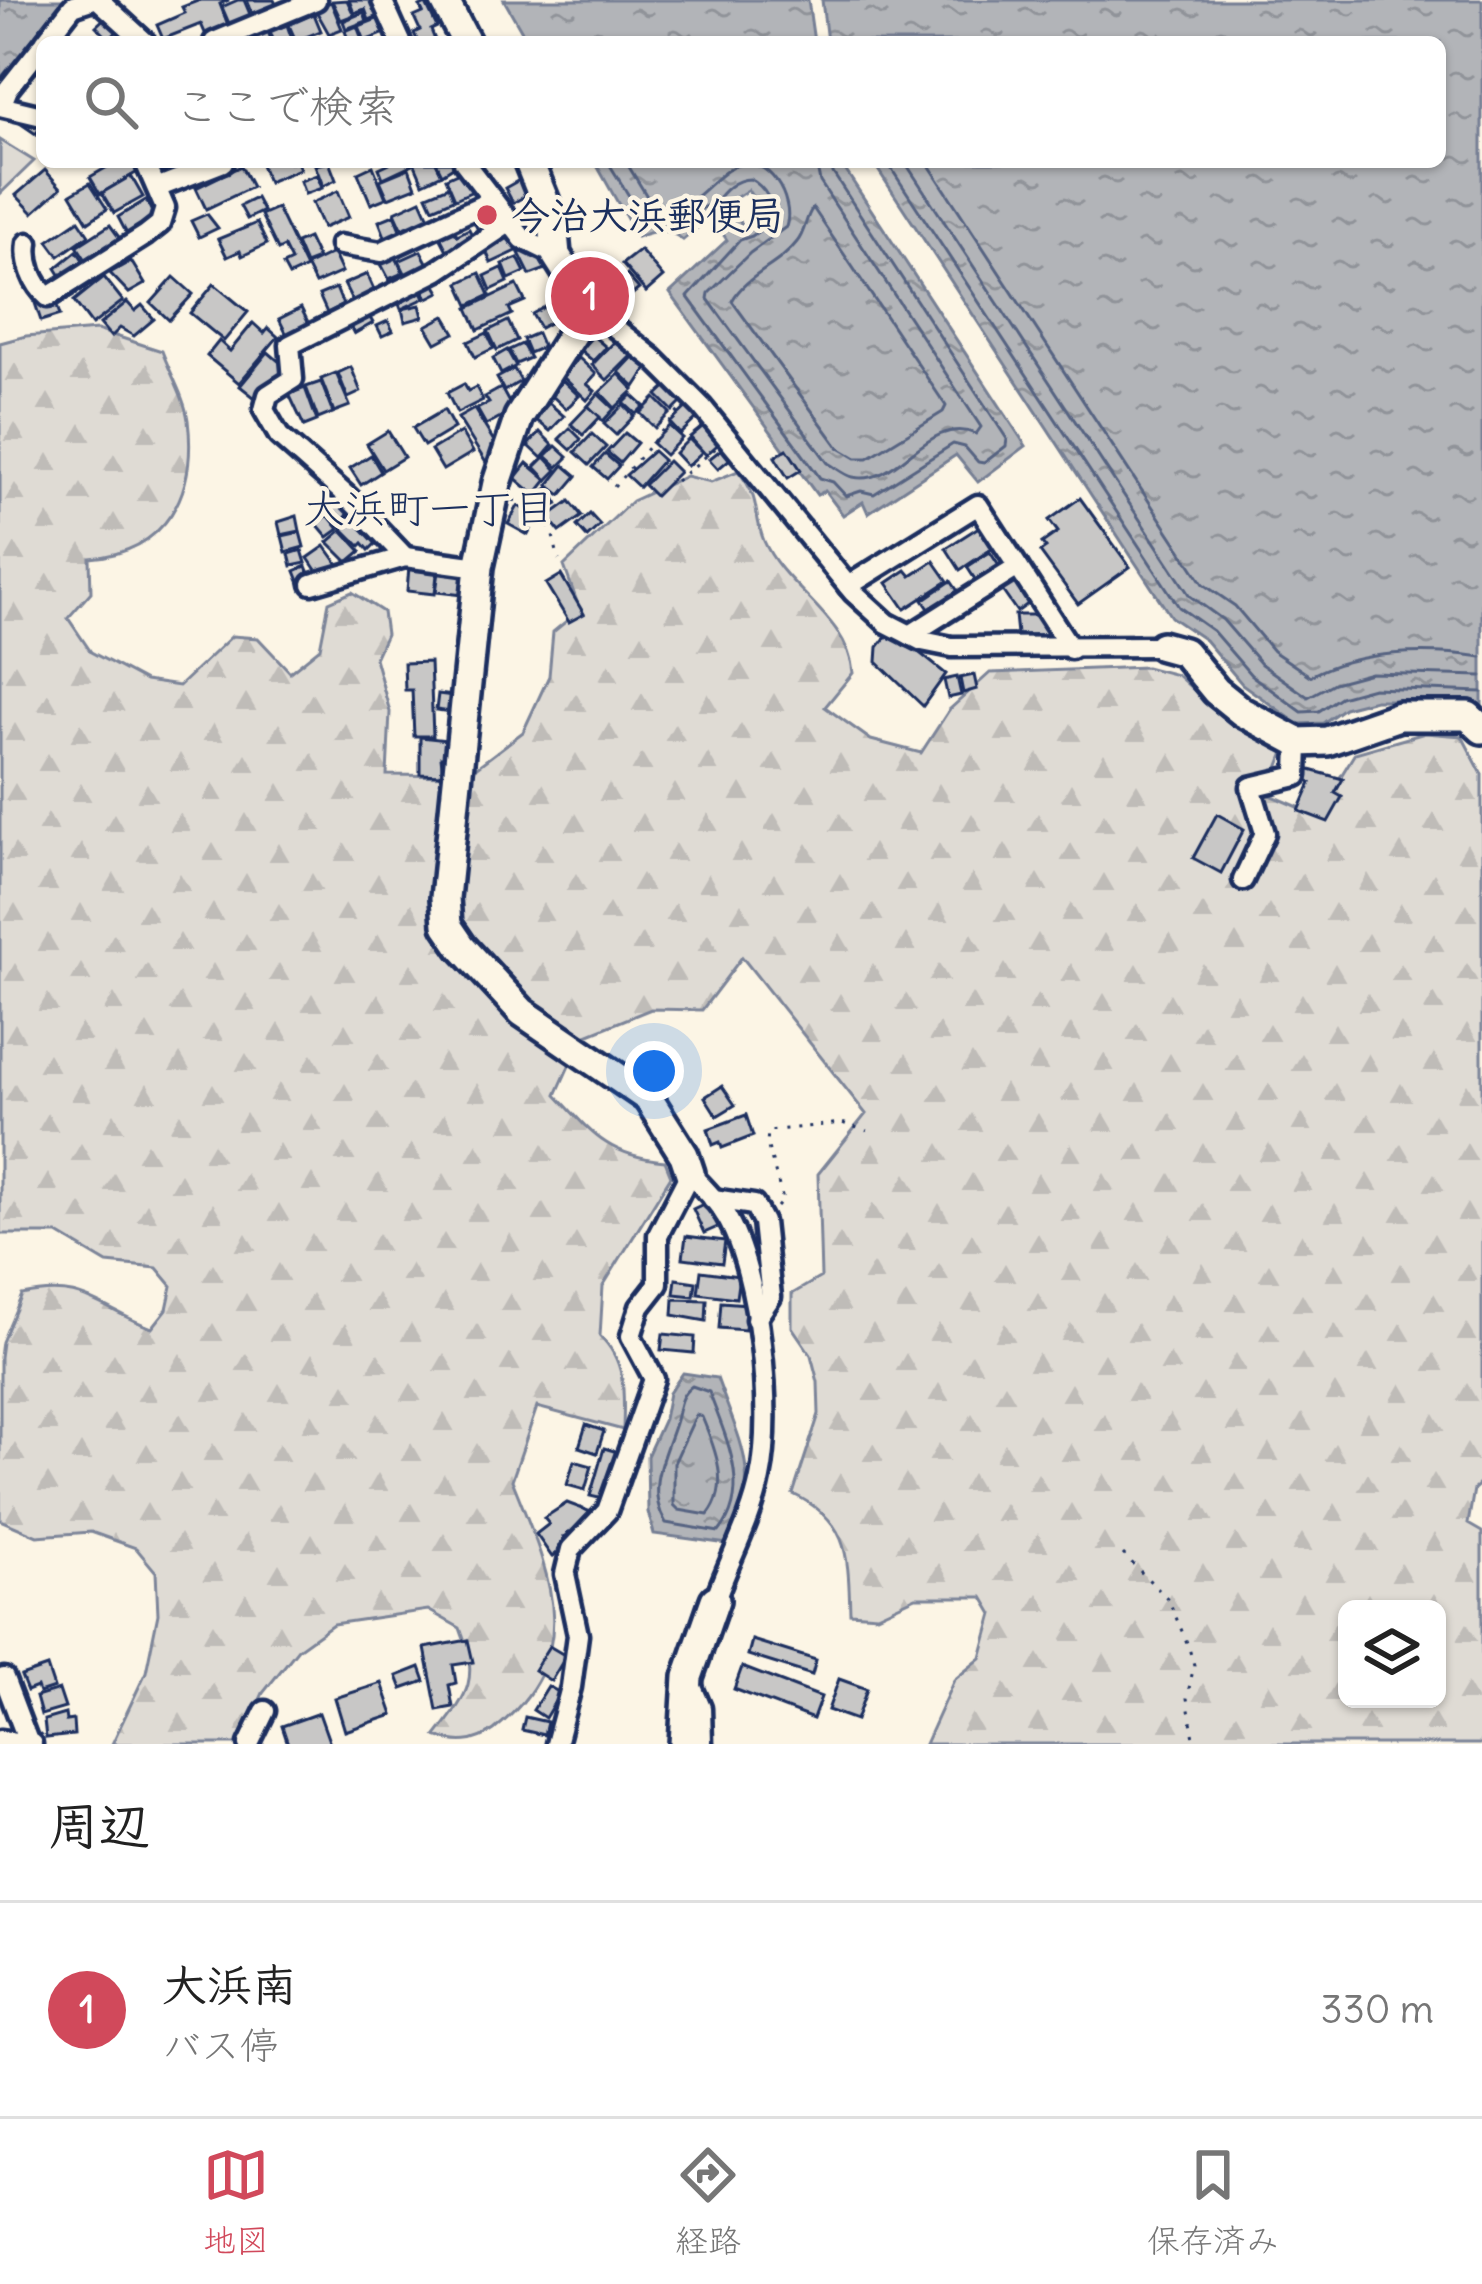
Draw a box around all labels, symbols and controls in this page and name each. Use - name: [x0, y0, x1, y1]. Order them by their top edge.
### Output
- search box: [36, 36, 1446, 168]
- icon: search: [78, 69, 144, 135]
- text: ここで検索: [174, 78, 399, 134]
- place label: 今治大浜郵便局: [511, 191, 784, 240]
- marker: 今治大浜郵便局: [474, 202, 500, 228]
- pin: 1: [551, 251, 629, 341]
- district label: 大浜町一丁目: [303, 482, 555, 534]
- your location: [624, 1041, 684, 1101]
- map controls: [1338, 1600, 1446, 1708]
- button: layers: [1338, 1600, 1446, 1708]
- text: 周辺: [48, 1794, 150, 1858]
- text: 大浜南: [162, 1957, 297, 2013]
- text: 1: [79, 1985, 95, 2034]
- text: 330 m: [1321, 1985, 1434, 2034]
- text: バス停: [162, 2021, 279, 2070]
- tab: 地図: [203, 2142, 269, 2262]
- tab: 経路: [675, 2142, 741, 2262]
- tab: 保存済み: [1147, 2142, 1279, 2262]

